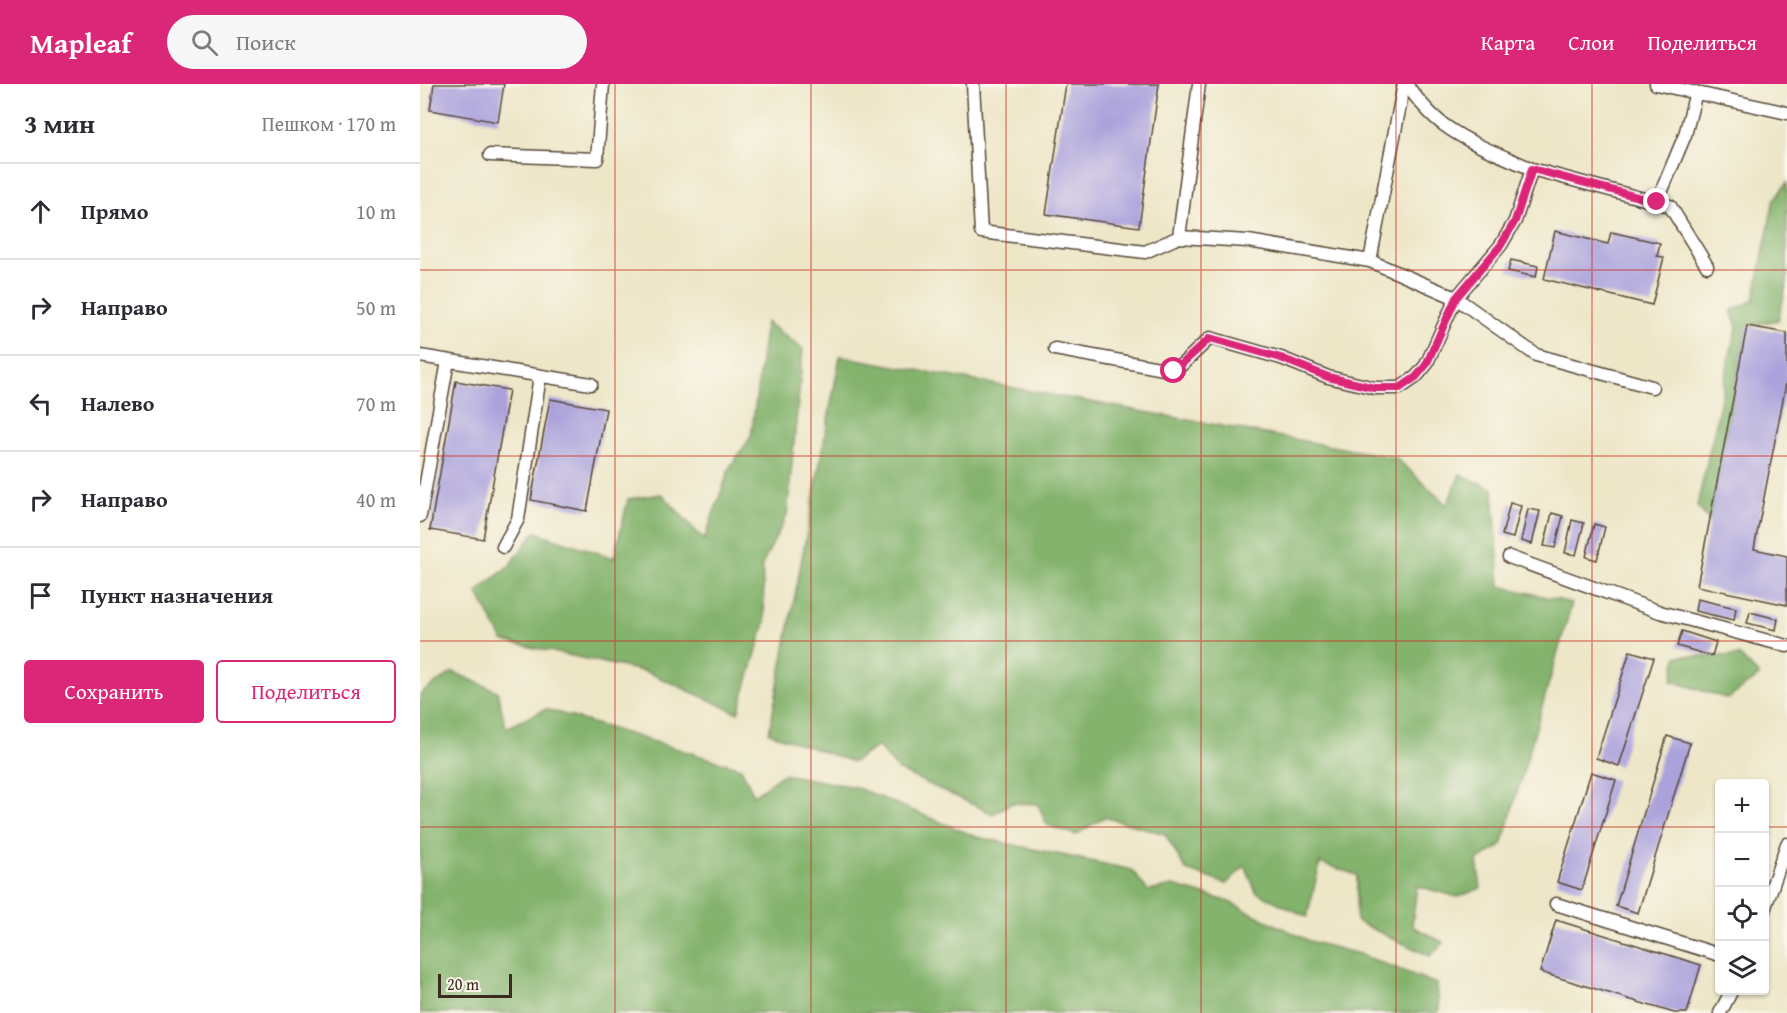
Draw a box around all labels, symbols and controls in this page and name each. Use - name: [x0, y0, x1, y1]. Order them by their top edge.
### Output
- search box: [167, 15, 587, 69]
- text: Mapleaf: [30, 22, 131, 63]
- icon: search: [188, 26, 221, 59]
- text: Поиск: [236, 26, 296, 58]
- text: Карта: [1481, 27, 1535, 58]
- text: Слои: [1568, 27, 1614, 58]
- text: Поделиться: [1647, 27, 1757, 58]
- text: 3 мин: [24, 104, 95, 143]
- text: Пешком · 170 m: [262, 109, 396, 138]
- route end: [1643, 188, 1669, 214]
- icon: ahead: [24, 195, 57, 228]
- text: Прямо: [81, 195, 148, 227]
- text: 10 m: [356, 197, 396, 226]
- icon: right: [24, 291, 57, 324]
- text: Направо: [81, 291, 168, 323]
- text: 50 m: [356, 293, 396, 322]
- route start: [1160, 357, 1186, 383]
- icon: left: [24, 387, 57, 420]
- text: Налево: [81, 387, 154, 419]
- text: 70 m: [356, 389, 396, 418]
- icon: right: [24, 483, 57, 516]
- text: Направо: [81, 483, 168, 515]
- text: 40 m: [356, 485, 396, 514]
- icon: arrive: [24, 579, 57, 612]
- text: Пункт назначения: [81, 579, 273, 611]
- button: Сохранить: [24, 660, 204, 723]
- button: Поделиться: [216, 660, 396, 723]
- map controls: [1715, 779, 1769, 995]
- button: +: [1715, 779, 1769, 833]
- button: −: [1715, 833, 1769, 887]
- button: locate: [1715, 887, 1769, 941]
- button: layers: [1715, 941, 1769, 995]
- scale bar: [438, 971, 512, 998]
- text: 20 m: [447, 972, 479, 996]

